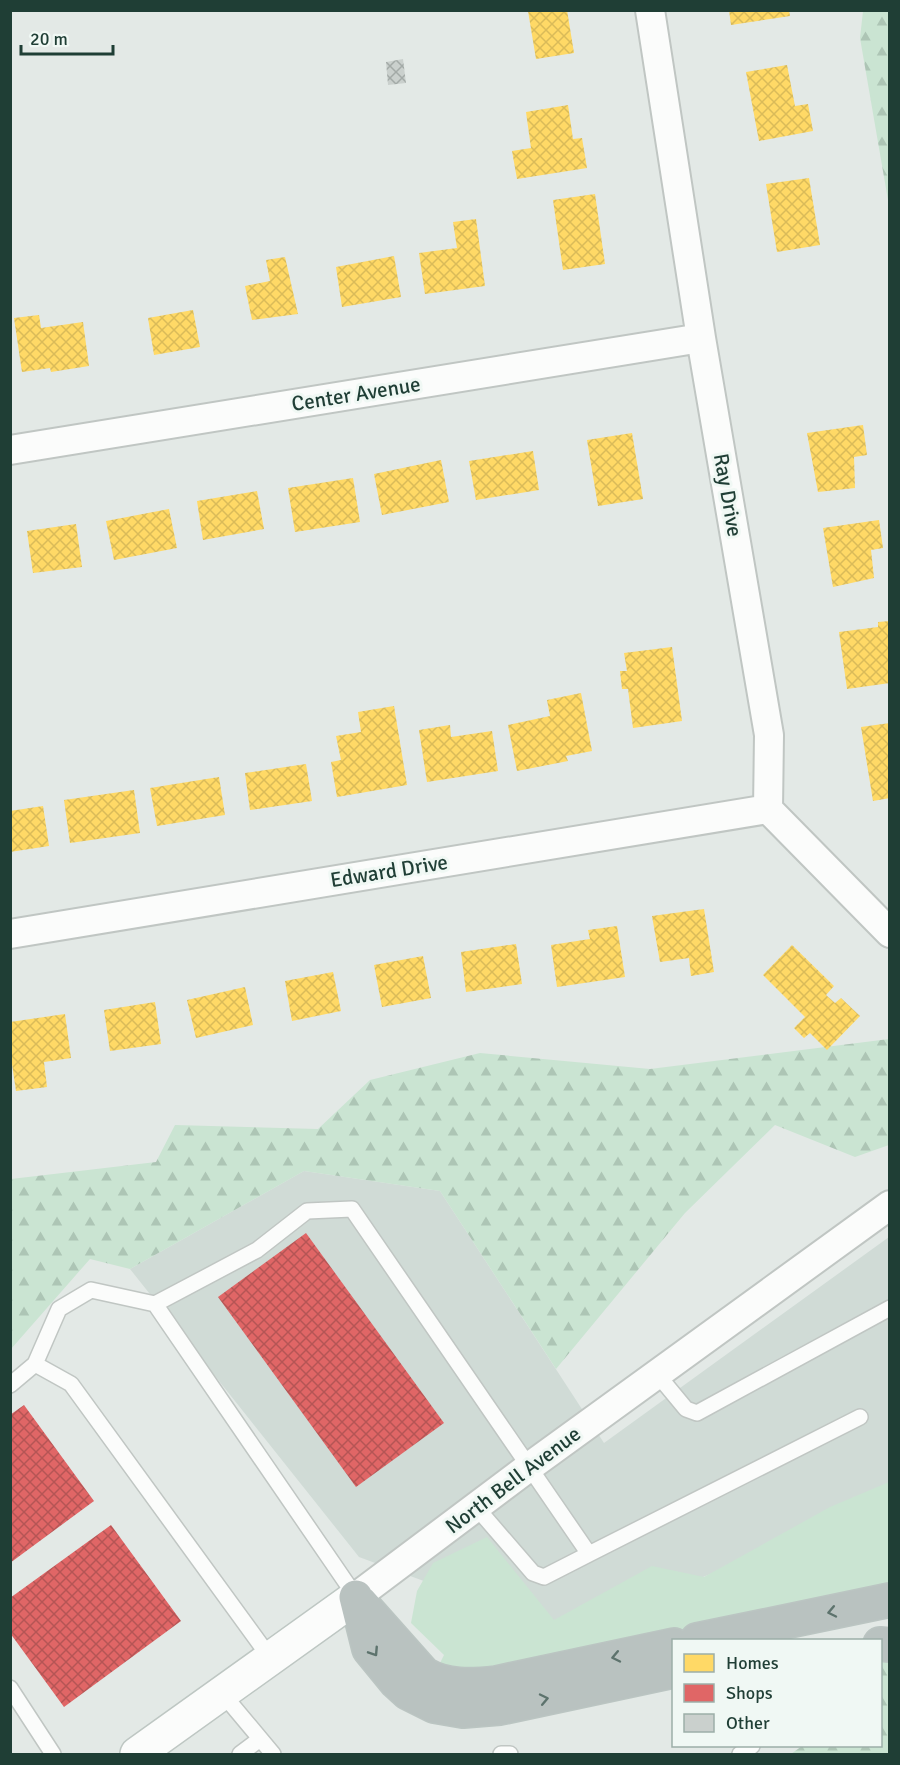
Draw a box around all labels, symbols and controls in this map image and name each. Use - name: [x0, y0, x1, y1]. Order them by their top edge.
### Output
- scale bar: [21, 18, 112, 56]
- text: 20 m: [30, 28, 68, 50]
- street label: Center Avenue: [290, 371, 422, 417]
- street label: Ray Drive: [708, 451, 748, 539]
- street label: Edward Drive: [328, 849, 450, 893]
- street label: North Bell Avenue: [440, 1421, 586, 1539]
- one-way arrow: [828, 1605, 838, 1618]
- legend: [672, 1639, 882, 1747]
- one-way arrow: [366, 1646, 377, 1657]
- one-way arrow: [612, 1650, 622, 1663]
- text: Homes: [726, 1652, 779, 1674]
- text: Shops: [726, 1682, 773, 1704]
- one-way arrow: [539, 1693, 549, 1706]
- text: Other: [726, 1712, 770, 1734]

